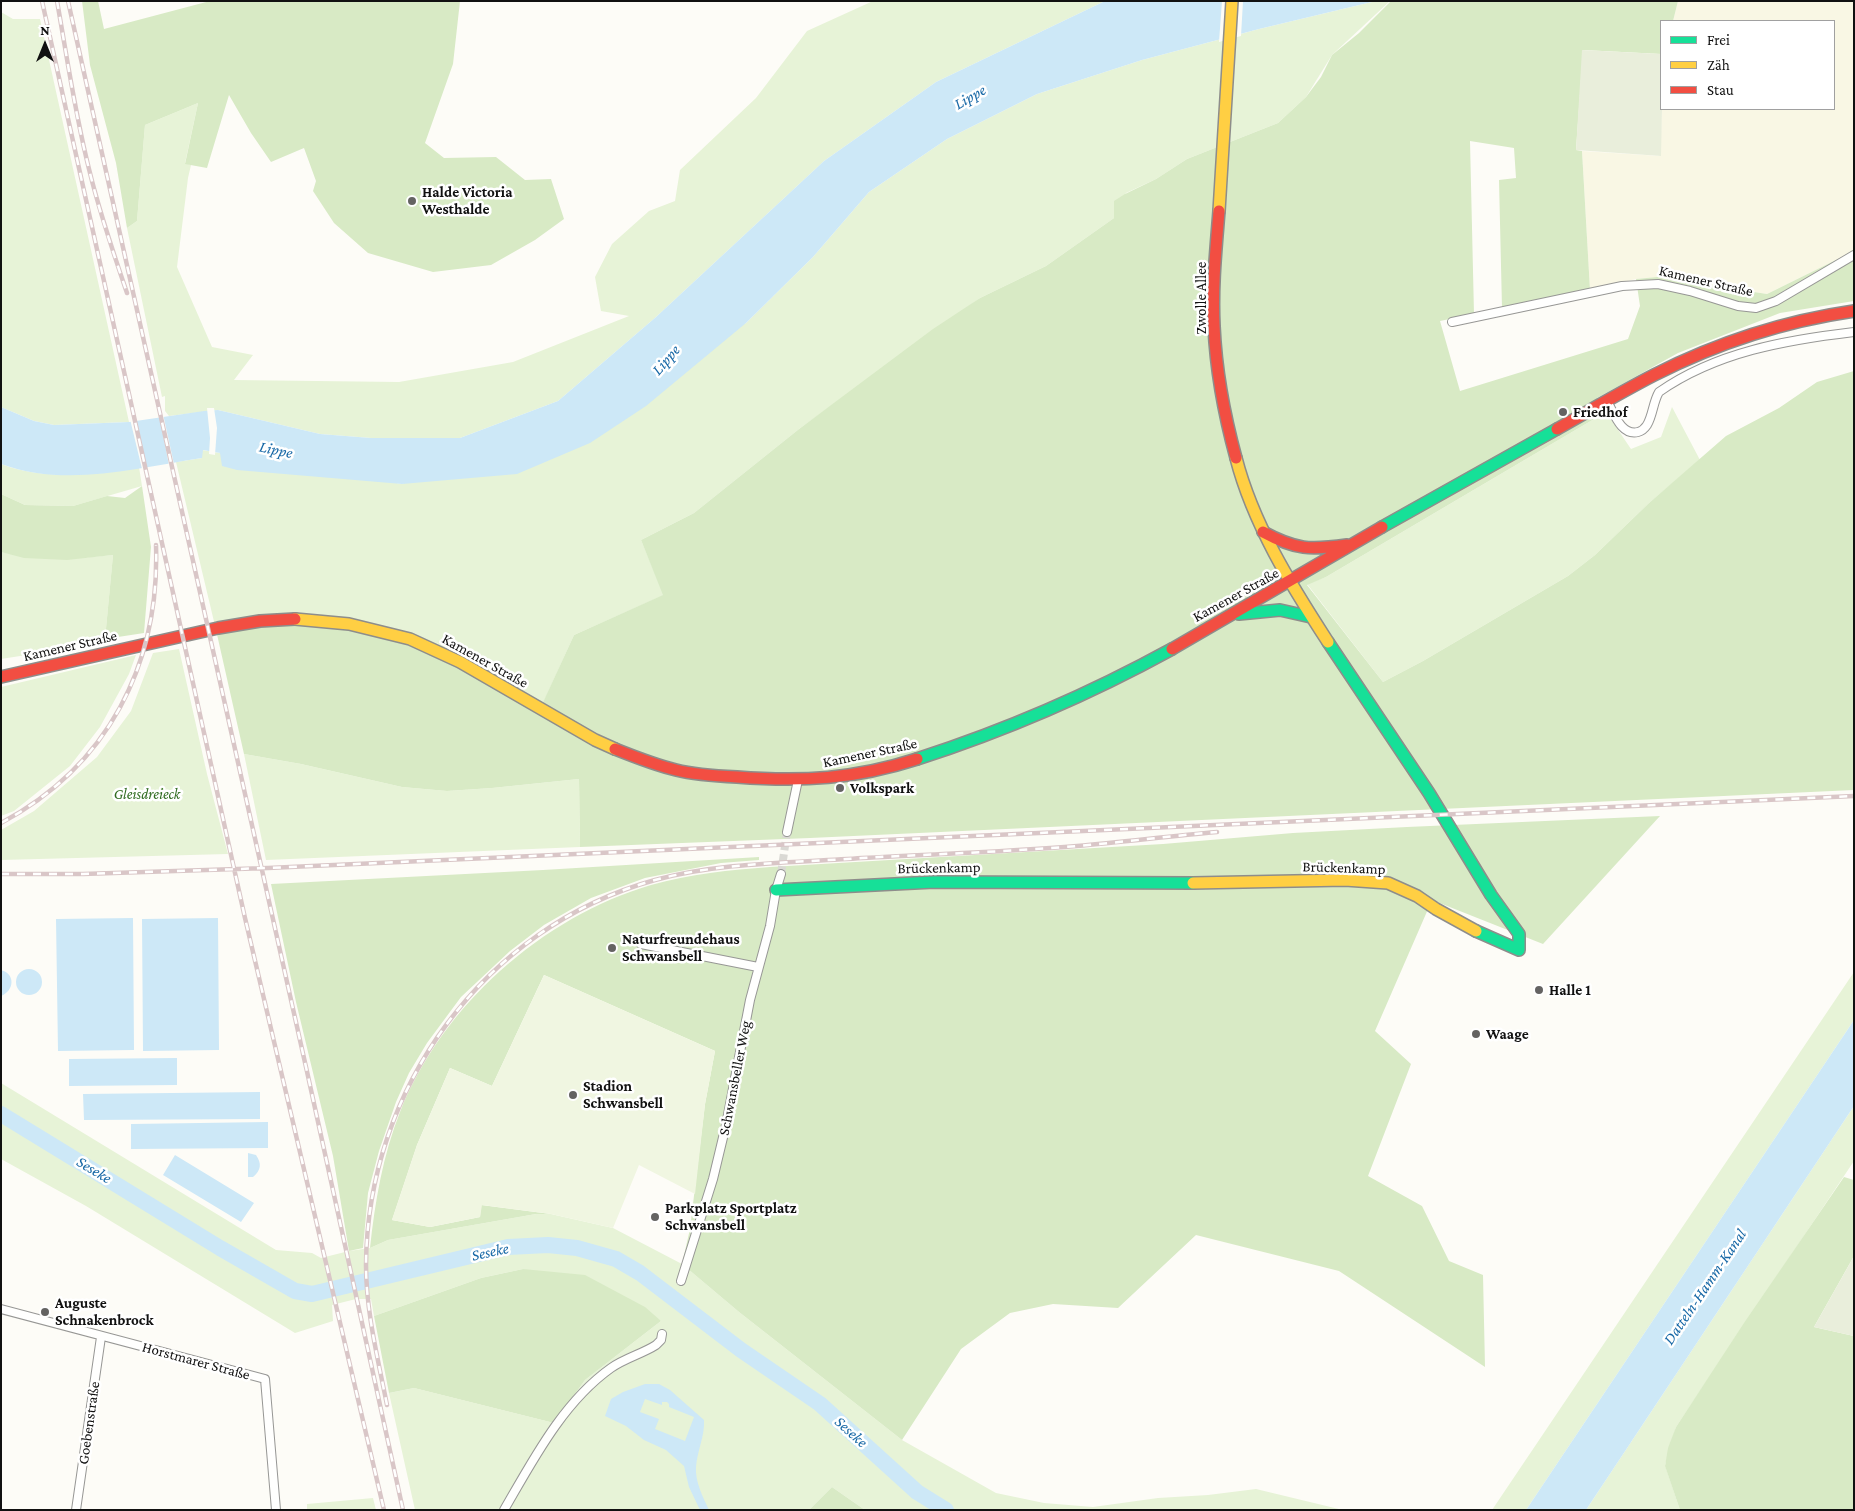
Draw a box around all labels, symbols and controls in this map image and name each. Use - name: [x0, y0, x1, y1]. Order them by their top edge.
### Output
- north arrow: [20, 20, 70, 70]
- legend: [1660, 20, 1835, 110]
- text: N: [40, 22, 50, 38]
- text: Frei: [1707, 32, 1730, 48]
- text: Zäh: [1707, 57, 1730, 73]
- water label: Lippe: [951, 80, 989, 114]
- text: Stau: [1707, 82, 1734, 98]
- place label: Halde Victoria Westhalde: [422, 183, 512, 218]
- marker: Halde Victoria Westhalde: [406, 195, 418, 207]
- street label: Kamener Straße: [1657, 261, 1755, 301]
- street label: Zwolle Allee: [1192, 262, 1210, 334]
- water label: Lippe: [648, 341, 684, 379]
- place label: Friedhof: [1573, 403, 1627, 421]
- marker: Friedhof: [1557, 406, 1569, 418]
- water label: Lippe: [258, 437, 294, 463]
- street label: Kamener Straße: [1190, 564, 1282, 626]
- street label: Kamener Straße: [21, 626, 119, 666]
- street label: Kamener Straße: [439, 630, 531, 692]
- street label: Kamener Straße: [821, 734, 919, 772]
- place label: Volkspark: [850, 779, 914, 797]
- marker: Volkspark: [834, 782, 846, 794]
- park label: Gleisdreieck: [114, 785, 180, 803]
- street label: Brückenkamp: [897, 858, 981, 878]
- street label: Brückenkamp: [1302, 858, 1386, 878]
- place label: Naturfreundehaus Schwansbell: [622, 930, 740, 965]
- marker: Naturfreundehaus Schwansbell: [606, 942, 618, 954]
- place label: Halle 1: [1549, 981, 1591, 999]
- marker: Halle 1: [1533, 984, 1545, 996]
- street label: Schwansbeller Weg: [715, 1019, 755, 1137]
- place label: Waage: [1486, 1025, 1529, 1043]
- marker: Waage: [1470, 1028, 1482, 1040]
- place label: Stadion Schwansbell: [583, 1077, 663, 1112]
- marker: Stadion Schwansbell: [567, 1089, 579, 1101]
- water label: Seseke: [73, 1152, 115, 1188]
- place label: Parkplatz Sportplatz Schwansbell: [665, 1199, 797, 1234]
- marker: Parkplatz Sportplatz Schwansbell: [649, 1211, 661, 1223]
- water label: Datteln-Hamm-Kanal: [1659, 1226, 1751, 1348]
- water label: Seseke: [470, 1239, 510, 1265]
- place label: Auguste Schnakenbrock: [55, 1294, 154, 1329]
- marker: Auguste Schnakenbrock: [39, 1306, 51, 1318]
- street label: Horstmarer Straße: [140, 1338, 252, 1384]
- street label: Goebenstraße: [74, 1380, 104, 1466]
- water label: Seseke: [831, 1412, 871, 1452]

